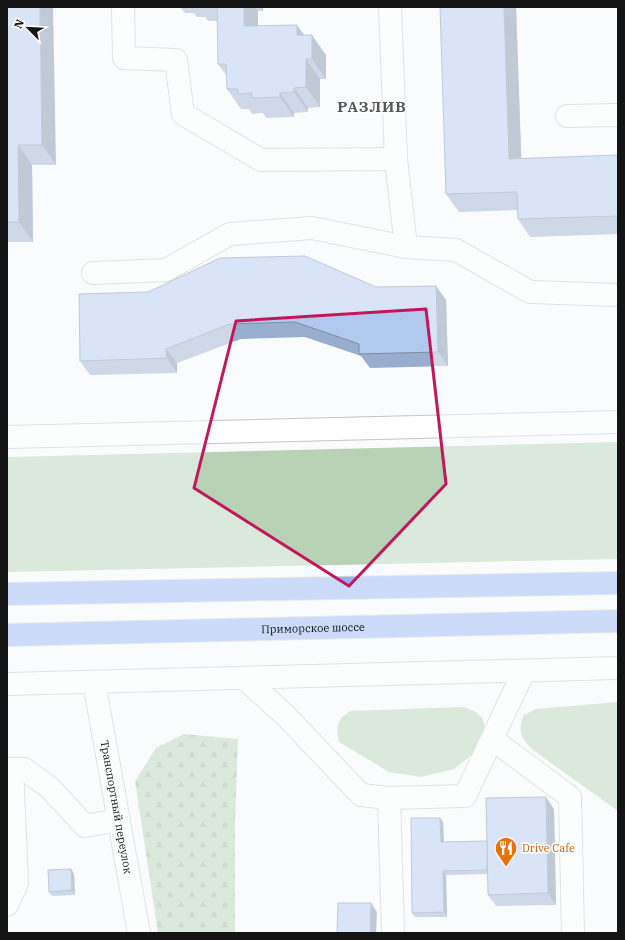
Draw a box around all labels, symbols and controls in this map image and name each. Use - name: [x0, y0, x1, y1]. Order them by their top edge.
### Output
- north arrow: [8, 8, 48, 48]
- text: N: [11, 17, 27, 31]
- district label: РАЗЛИВ: [337, 97, 407, 116]
- street label: Приморское шоссе: [261, 620, 365, 636]
- street label: Транспортный переулок: [98, 739, 135, 875]
- restaurant icon: Drive Cafe: [493, 835, 519, 868]
- place label: Drive Cafe: [522, 841, 575, 855]

